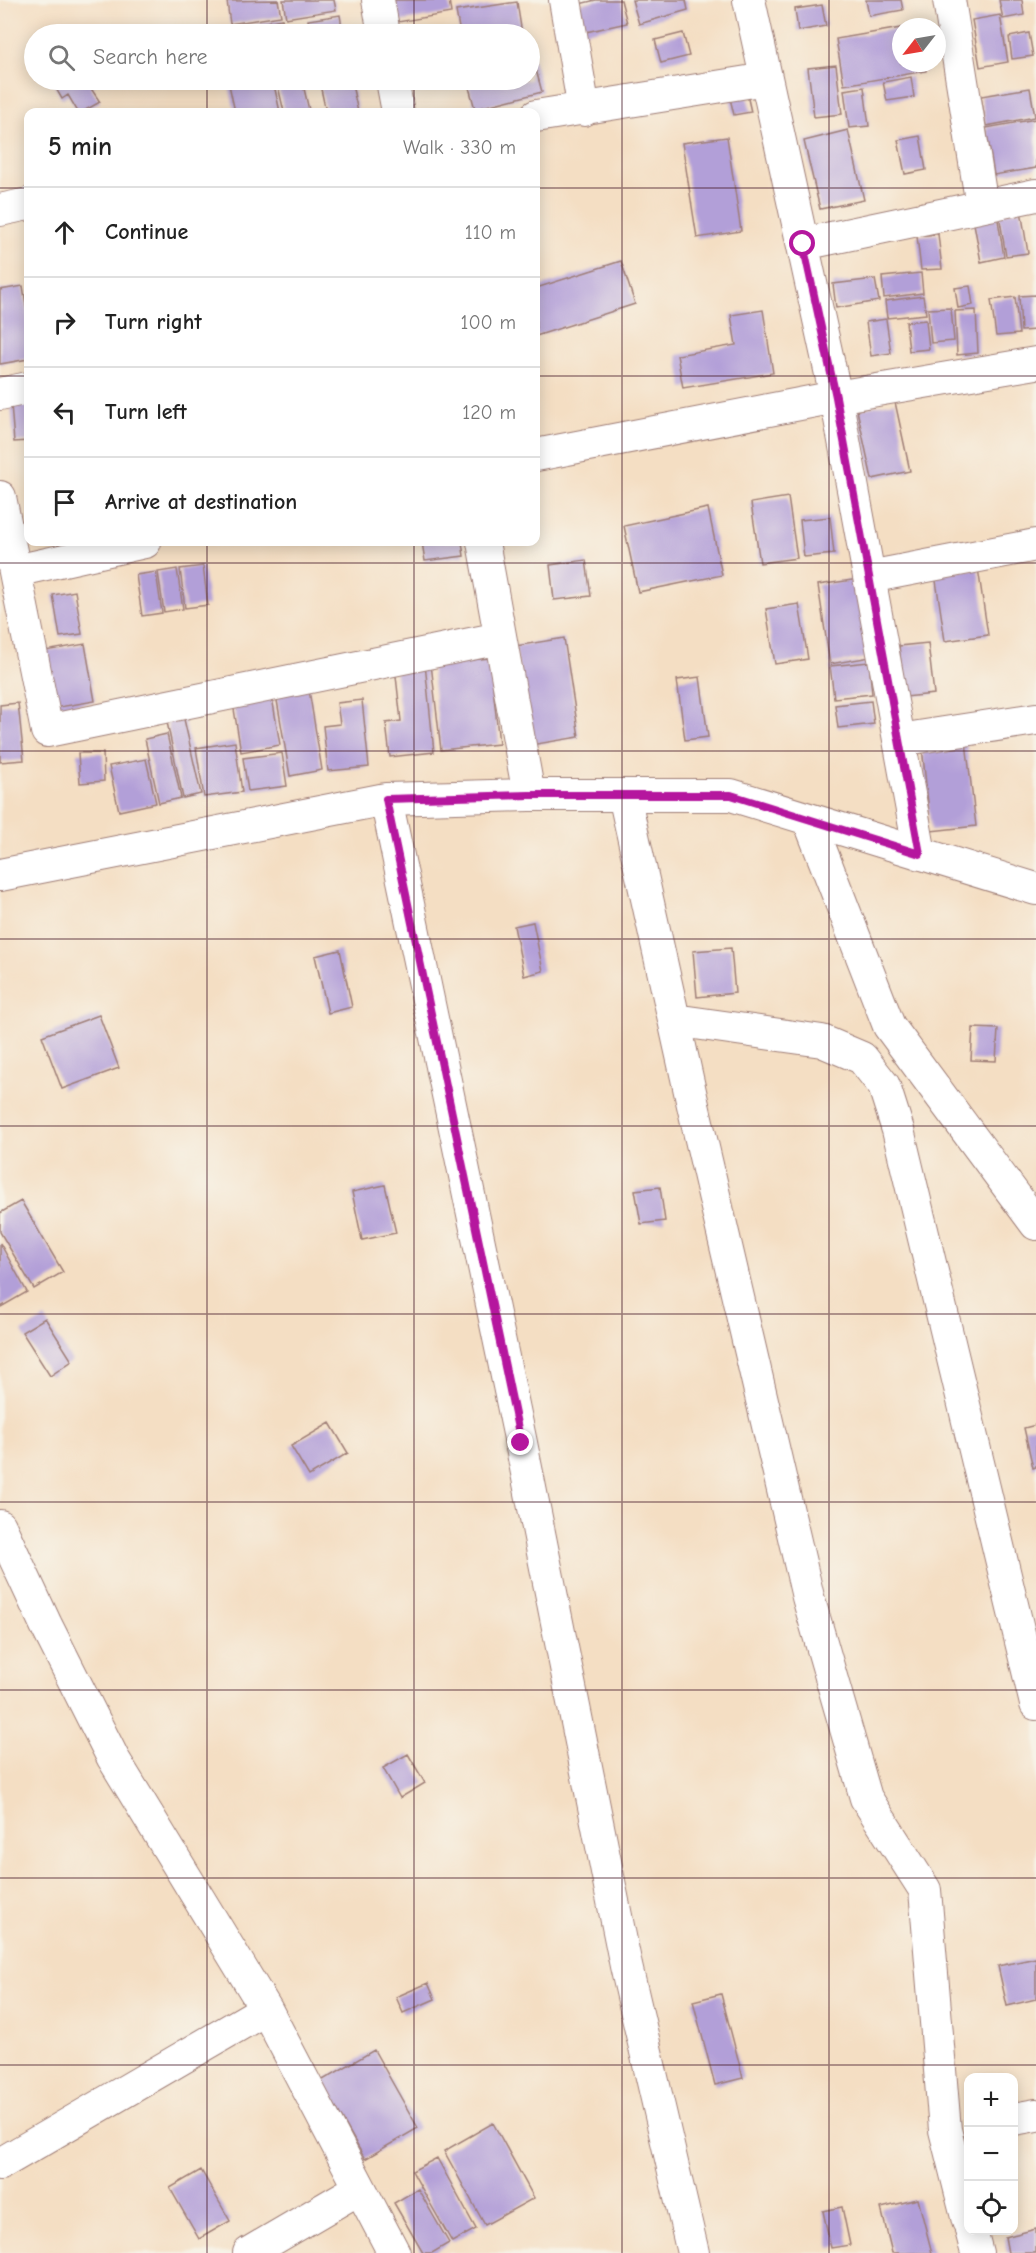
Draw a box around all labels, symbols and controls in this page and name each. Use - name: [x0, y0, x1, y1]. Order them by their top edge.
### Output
- north arrow: [892, 18, 946, 72]
- search box: [24, 24, 540, 90]
- icon: search: [45, 41, 78, 74]
- text: Search here: [93, 44, 208, 70]
- text: 5 min: [48, 132, 112, 162]
- text: Walk · 330 m: [403, 136, 516, 159]
- icon: ahead: [48, 216, 81, 249]
- text: Continue: [105, 219, 188, 245]
- text: 110 m: [465, 221, 516, 244]
- route start: [789, 230, 815, 256]
- icon: right: [48, 306, 81, 339]
- text: Turn right: [105, 309, 202, 335]
- text: 100 m: [461, 311, 516, 334]
- icon: left: [48, 396, 81, 429]
- text: Turn left: [105, 399, 187, 425]
- text: 120 m: [462, 401, 516, 424]
- icon: arrive: [48, 486, 81, 519]
- text: Arrive at destination: [105, 489, 297, 515]
- route end: [507, 1429, 533, 1455]
- map controls: [964, 2073, 1018, 2235]
- button: +: [964, 2073, 1018, 2127]
- button: −: [964, 2127, 1018, 2181]
- button: locate: [964, 2181, 1018, 2235]

